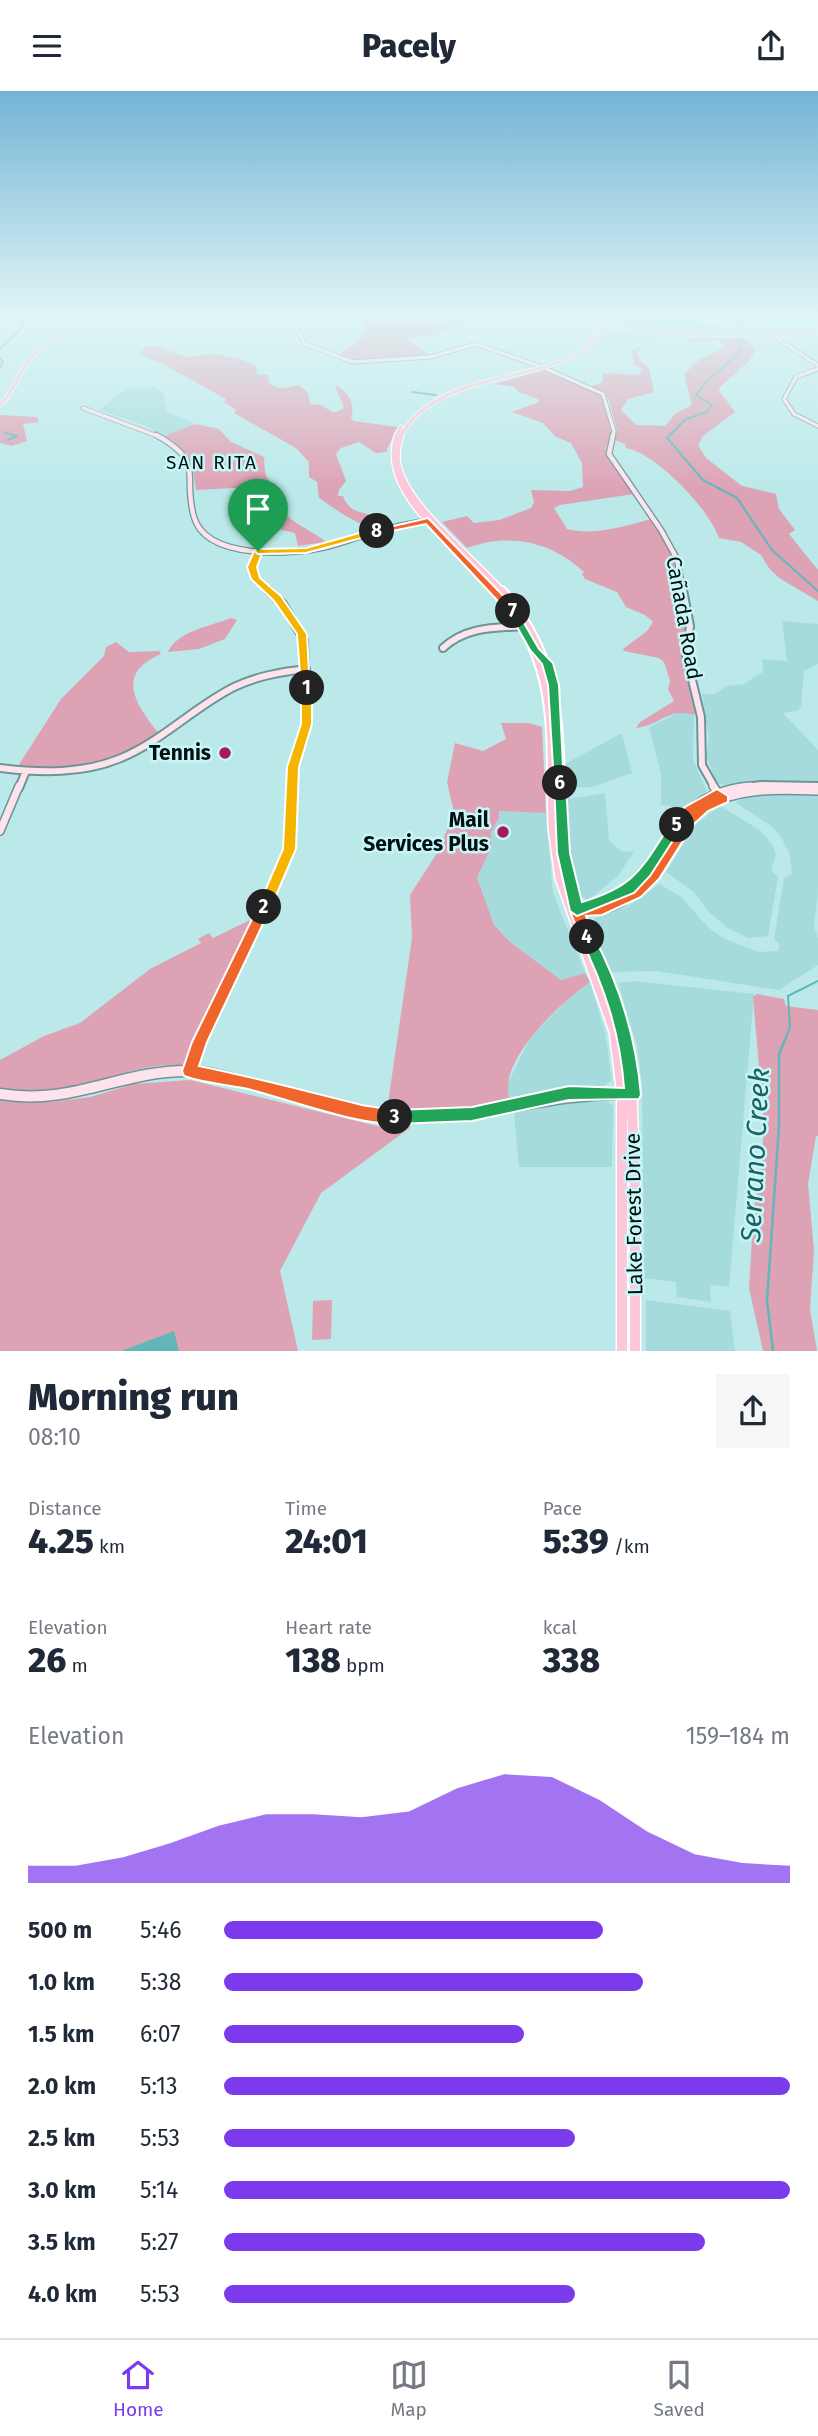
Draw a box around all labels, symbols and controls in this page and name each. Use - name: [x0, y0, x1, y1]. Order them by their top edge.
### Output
- icon: menu: [28, 27, 66, 65]
- text: Pacely: [362, 27, 456, 65]
- icon: share: [752, 27, 790, 65]
- district label: SAN RITA: [166, 451, 258, 474]
- pin: [228, 479, 288, 551]
- icon: arrive: [239, 490, 277, 528]
- pin: 8: [360, 513, 394, 549]
- text: 8: [371, 519, 382, 542]
- street label: Cañada Road: [660, 554, 708, 682]
- pin: 7: [496, 594, 530, 629]
- text: 7: [508, 599, 517, 622]
- pin: 1: [290, 671, 324, 705]
- text: 1: [302, 676, 311, 699]
- place label: Tennis: [149, 740, 211, 766]
- marker: Tennis: [217, 745, 233, 761]
- pin: 6: [542, 765, 578, 801]
- text: 6: [554, 771, 565, 794]
- place label: Mail Services Plus: [363, 807, 490, 857]
- pin: 5: [660, 807, 694, 843]
- text: 5: [671, 813, 682, 836]
- marker: Mail Services Plus: [495, 824, 511, 840]
- pin: 2: [246, 889, 282, 925]
- text: 2: [259, 895, 268, 918]
- pin: 4: [570, 919, 604, 955]
- text: 4: [581, 925, 592, 948]
- water label: Serrano Creek: [734, 1067, 776, 1244]
- pin: 3: [378, 1100, 412, 1135]
- text: 3: [390, 1105, 399, 1128]
- street label: Lake Forest Drive: [620, 1133, 648, 1295]
- text: Morning run: [28, 1374, 239, 1420]
- button: share: [716, 1374, 790, 1448]
- text: 08:10: [28, 1423, 81, 1451]
- text: Distance: [28, 1497, 102, 1520]
- text: Time: [285, 1497, 327, 1520]
- text: Pace: [543, 1497, 582, 1520]
- text: 4.25: [28, 1520, 94, 1562]
- text: 24:01: [285, 1520, 368, 1562]
- text: 5:39: [543, 1520, 609, 1562]
- text: km: [94, 1535, 125, 1558]
- text: /km: [609, 1535, 650, 1558]
- text: Elevation: [28, 1616, 108, 1639]
- text: Heart rate: [285, 1616, 372, 1639]
- text: kcal: [543, 1616, 577, 1639]
- text: 26: [28, 1639, 66, 1681]
- text: 138: [285, 1639, 341, 1681]
- text: 338: [543, 1639, 600, 1681]
- text: m: [66, 1654, 88, 1677]
- text: bpm: [341, 1654, 385, 1677]
- text: Elevation: [28, 1722, 124, 1750]
- text: 159–184 m: [686, 1722, 790, 1750]
- text: 500 m: [28, 1916, 92, 1944]
- text: 5:46: [140, 1916, 181, 1944]
- text: 1.0 km: [28, 1968, 95, 1996]
- text: 5:38: [140, 1968, 181, 1996]
- text: 1.5 km: [28, 2020, 94, 2048]
- text: 6:07: [140, 2020, 180, 2048]
- text: 2.0 km: [28, 2072, 96, 2100]
- text: 5:13: [140, 2072, 178, 2100]
- text: 2.5 km: [28, 2124, 96, 2152]
- text: 5:53: [140, 2124, 180, 2152]
- text: 3.0 km: [28, 2176, 96, 2204]
- text: 5:14: [140, 2176, 178, 2204]
- text: 3.5 km: [28, 2228, 96, 2256]
- text: 5:27: [140, 2228, 178, 2256]
- text: 4.0 km: [28, 2280, 97, 2308]
- text: 5:53: [140, 2280, 180, 2308]
- tab: Home: [113, 2356, 164, 2421]
- tab: Map: [390, 2356, 428, 2421]
- tab: Saved: [654, 2356, 705, 2421]

